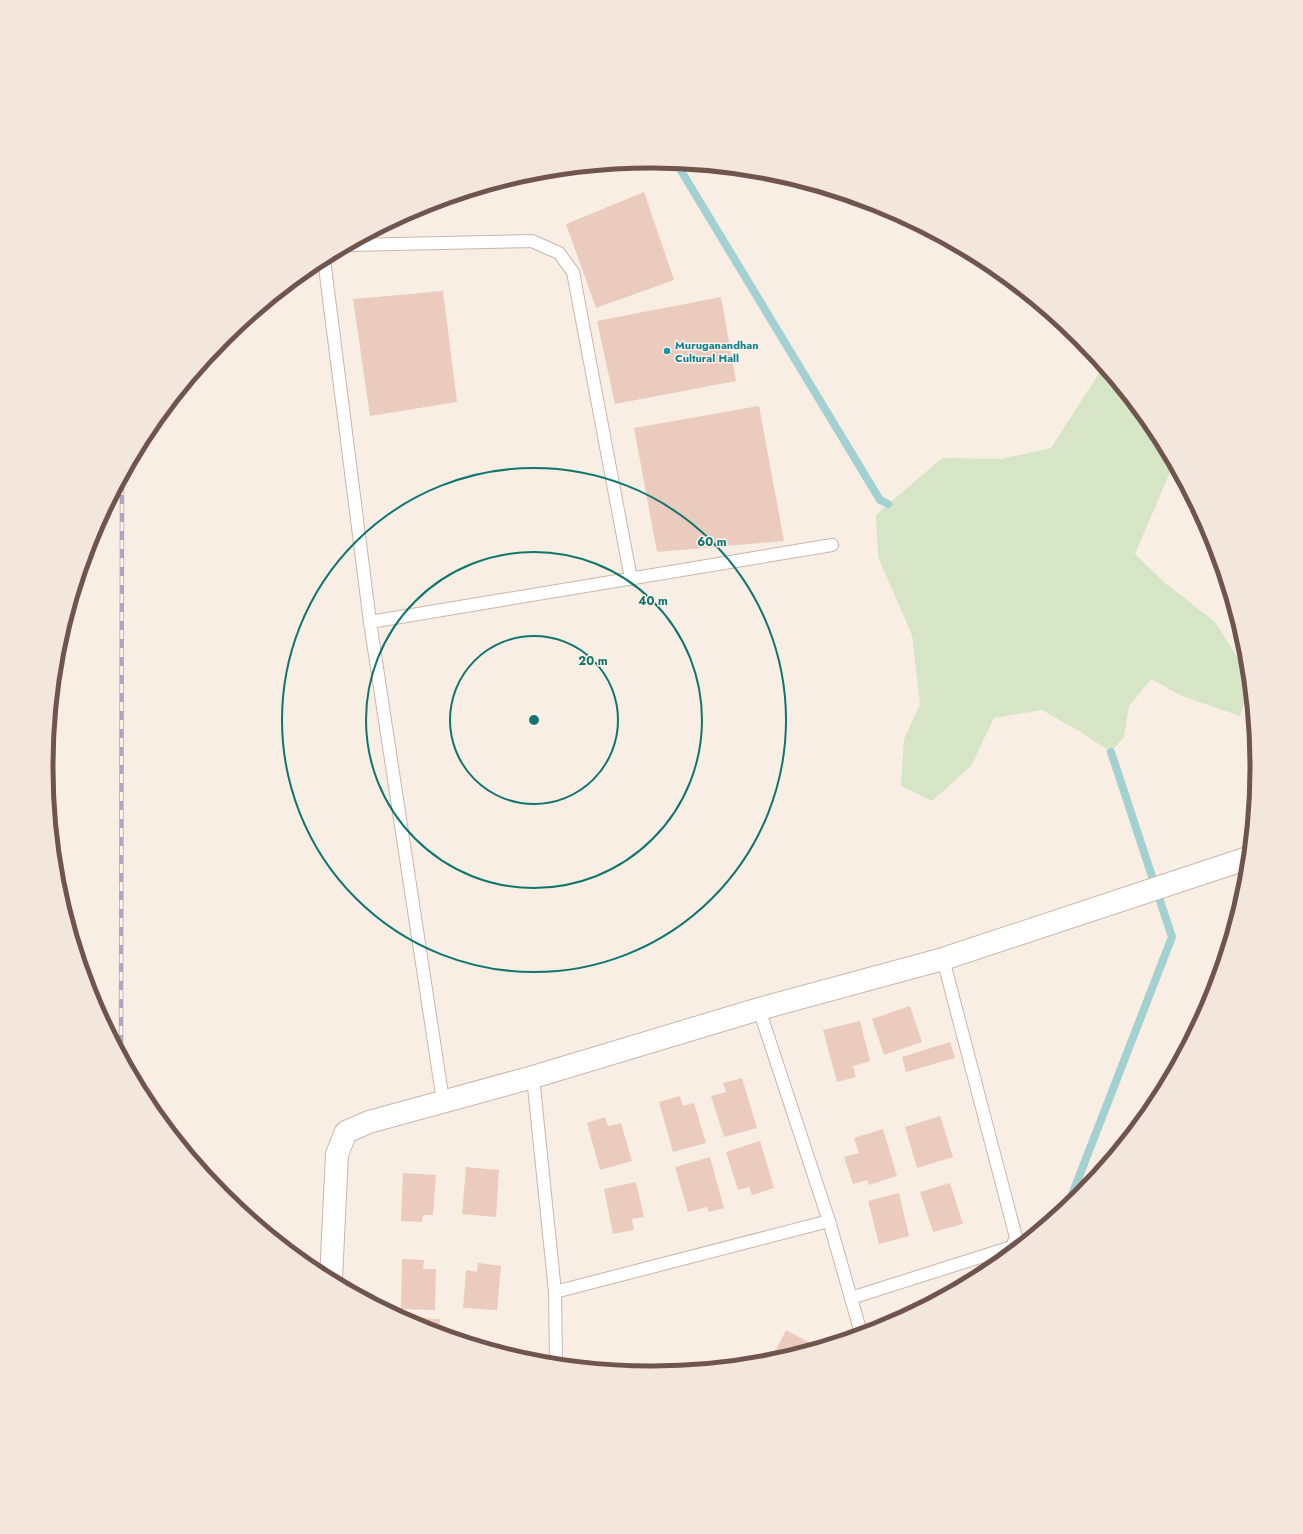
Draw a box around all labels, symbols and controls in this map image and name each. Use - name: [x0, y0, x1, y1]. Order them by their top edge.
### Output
- place label: Muruganandhan Cultural Hall: [675, 337, 759, 366]
- marker: Muruganandhan Cultural Hall: [662, 346, 672, 356]
- text: 60 m: [697, 533, 727, 551]
- text: 40 m: [638, 592, 668, 610]
- text: 20 m: [578, 652, 608, 670]
- centre of rings: [527, 713, 541, 727]

